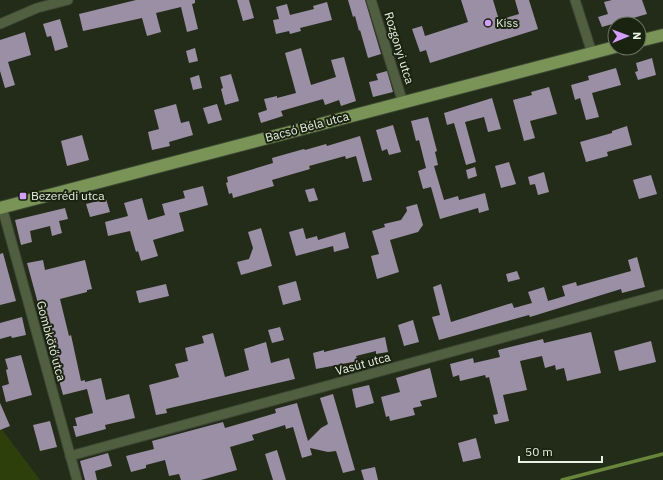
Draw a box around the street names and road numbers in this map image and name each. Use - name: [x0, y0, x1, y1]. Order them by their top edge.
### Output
- street label: Rozgonyi utca: [381, 10, 418, 86]
- street label: Bacsó Béla utca: [263, 108, 351, 145]
- street label: Gombkötő utca: [34, 299, 70, 383]
- street label: Vasút utca: [334, 349, 393, 378]

